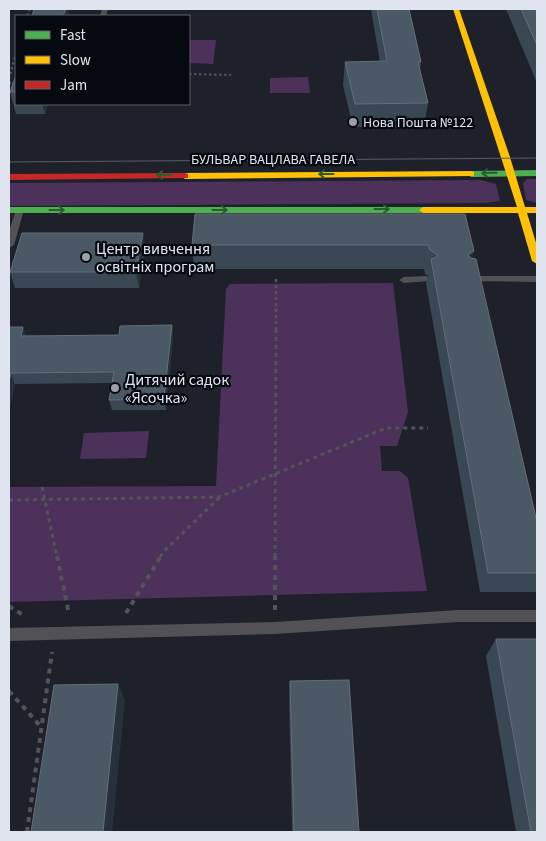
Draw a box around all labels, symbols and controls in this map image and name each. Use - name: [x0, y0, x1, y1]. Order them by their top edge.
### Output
- legend: [15, 15, 190, 105]
- text: Fast: [60, 25, 86, 46]
- text: Slow: [60, 50, 91, 71]
- text: Jam: [60, 75, 87, 96]
- place label: Нова Пошта №122: [363, 113, 473, 133]
- marker: Нова Пошта №122: [347, 116, 359, 128]
- street label: БУЛЬВАР ВАЦЛАВА ГАВЕЛА: [191, 150, 355, 170]
- one-way arrow: [481, 168, 497, 178]
- one-way arrow: [318, 169, 334, 179]
- one-way arrow: [156, 170, 172, 180]
- one-way arrow: [374, 204, 390, 214]
- one-way arrow: [49, 205, 65, 215]
- one-way arrow: [212, 205, 228, 215]
- place label: Центр вивчення освітніх програм: [96, 238, 214, 278]
- marker: Центр вивчення освітніх програм: [80, 251, 92, 263]
- place label: Дитячий садок «Ясочка»: [125, 369, 229, 409]
- marker: Дитячий садок «Ясочка»: [109, 382, 121, 394]

